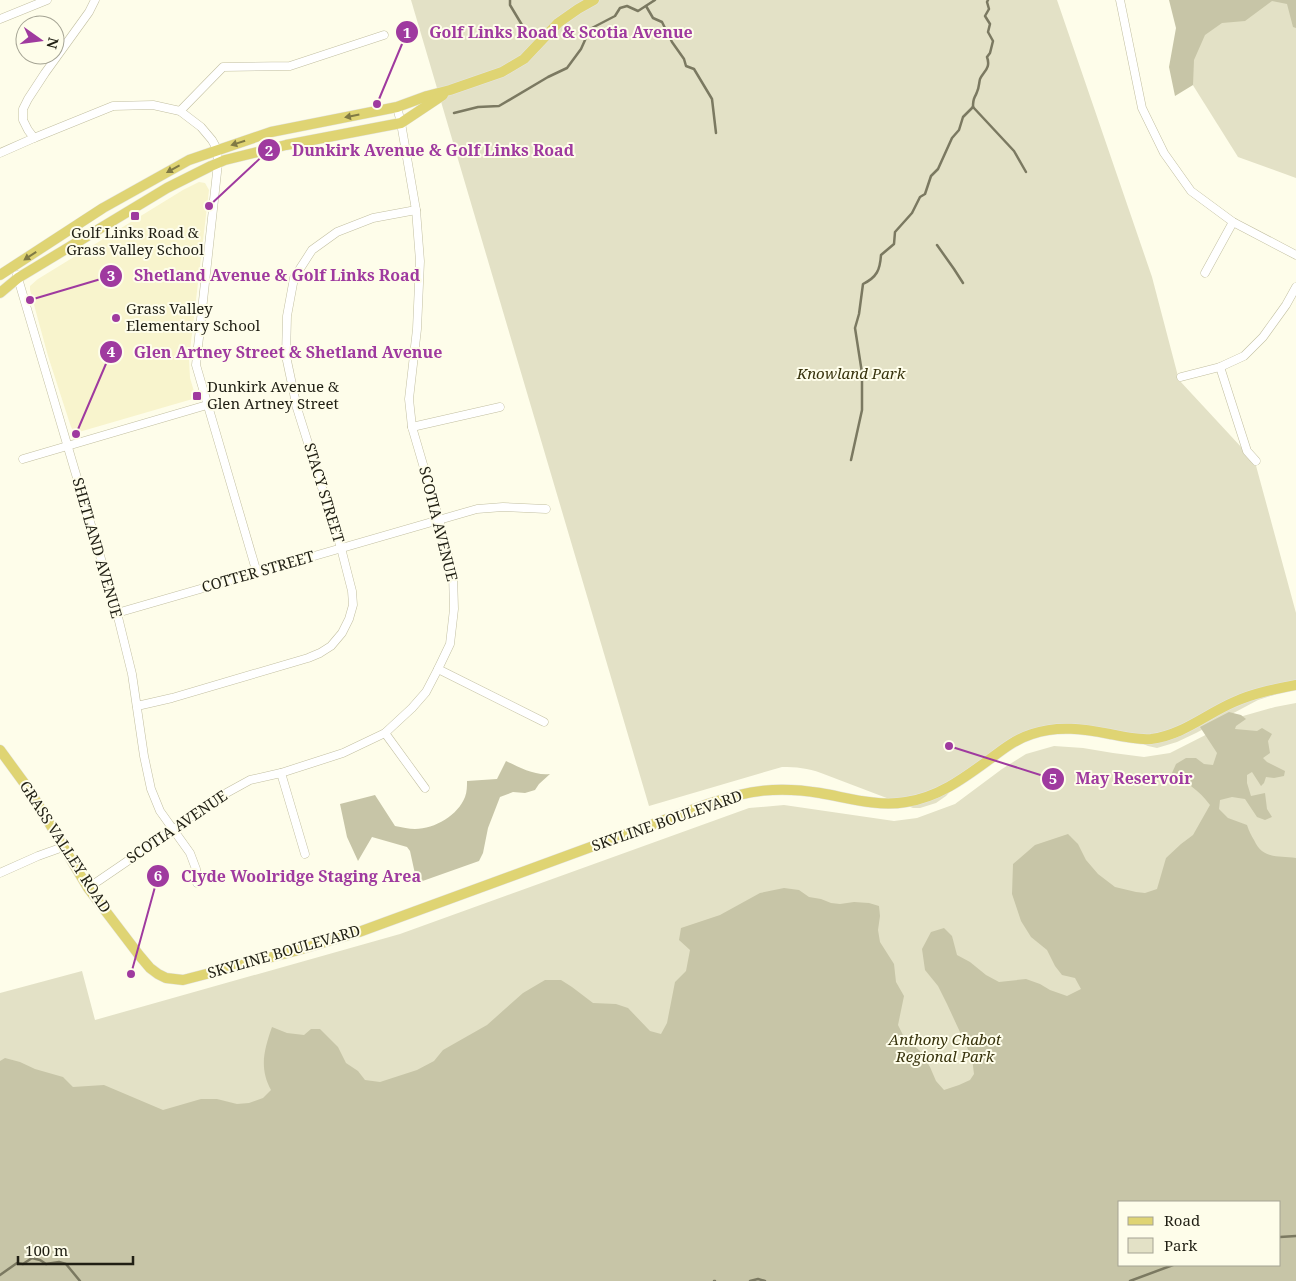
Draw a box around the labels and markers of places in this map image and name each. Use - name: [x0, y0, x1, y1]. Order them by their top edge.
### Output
- callout: Golf Links Road & Scotia Avenue: [394, 17, 703, 48]
- callout: Dunkirk Avenue & Golf Links Road: [257, 135, 584, 166]
- marker: Golf Links Road & Grass Valley School: [129, 210, 141, 222]
- place label: Golf Links Road & Grass Valley School: [66, 222, 204, 259]
- callout: Shetland Avenue & Golf Links Road: [99, 260, 430, 291]
- place label: Grass Valley Elementary School: [126, 298, 260, 335]
- marker: Grass Valley Elementary School: [110, 312, 122, 324]
- callout: Glen Artney Street & Shetland Avenue: [99, 336, 452, 367]
- place label: Dunkirk Avenue & Glen Artney Street: [207, 376, 339, 413]
- marker: Dunkirk Avenue & Glen Artney Street: [191, 390, 203, 402]
- callout: May Reservoir: [1041, 763, 1203, 794]
- callout: Clyde Woolridge Staging Area: [146, 861, 431, 892]

